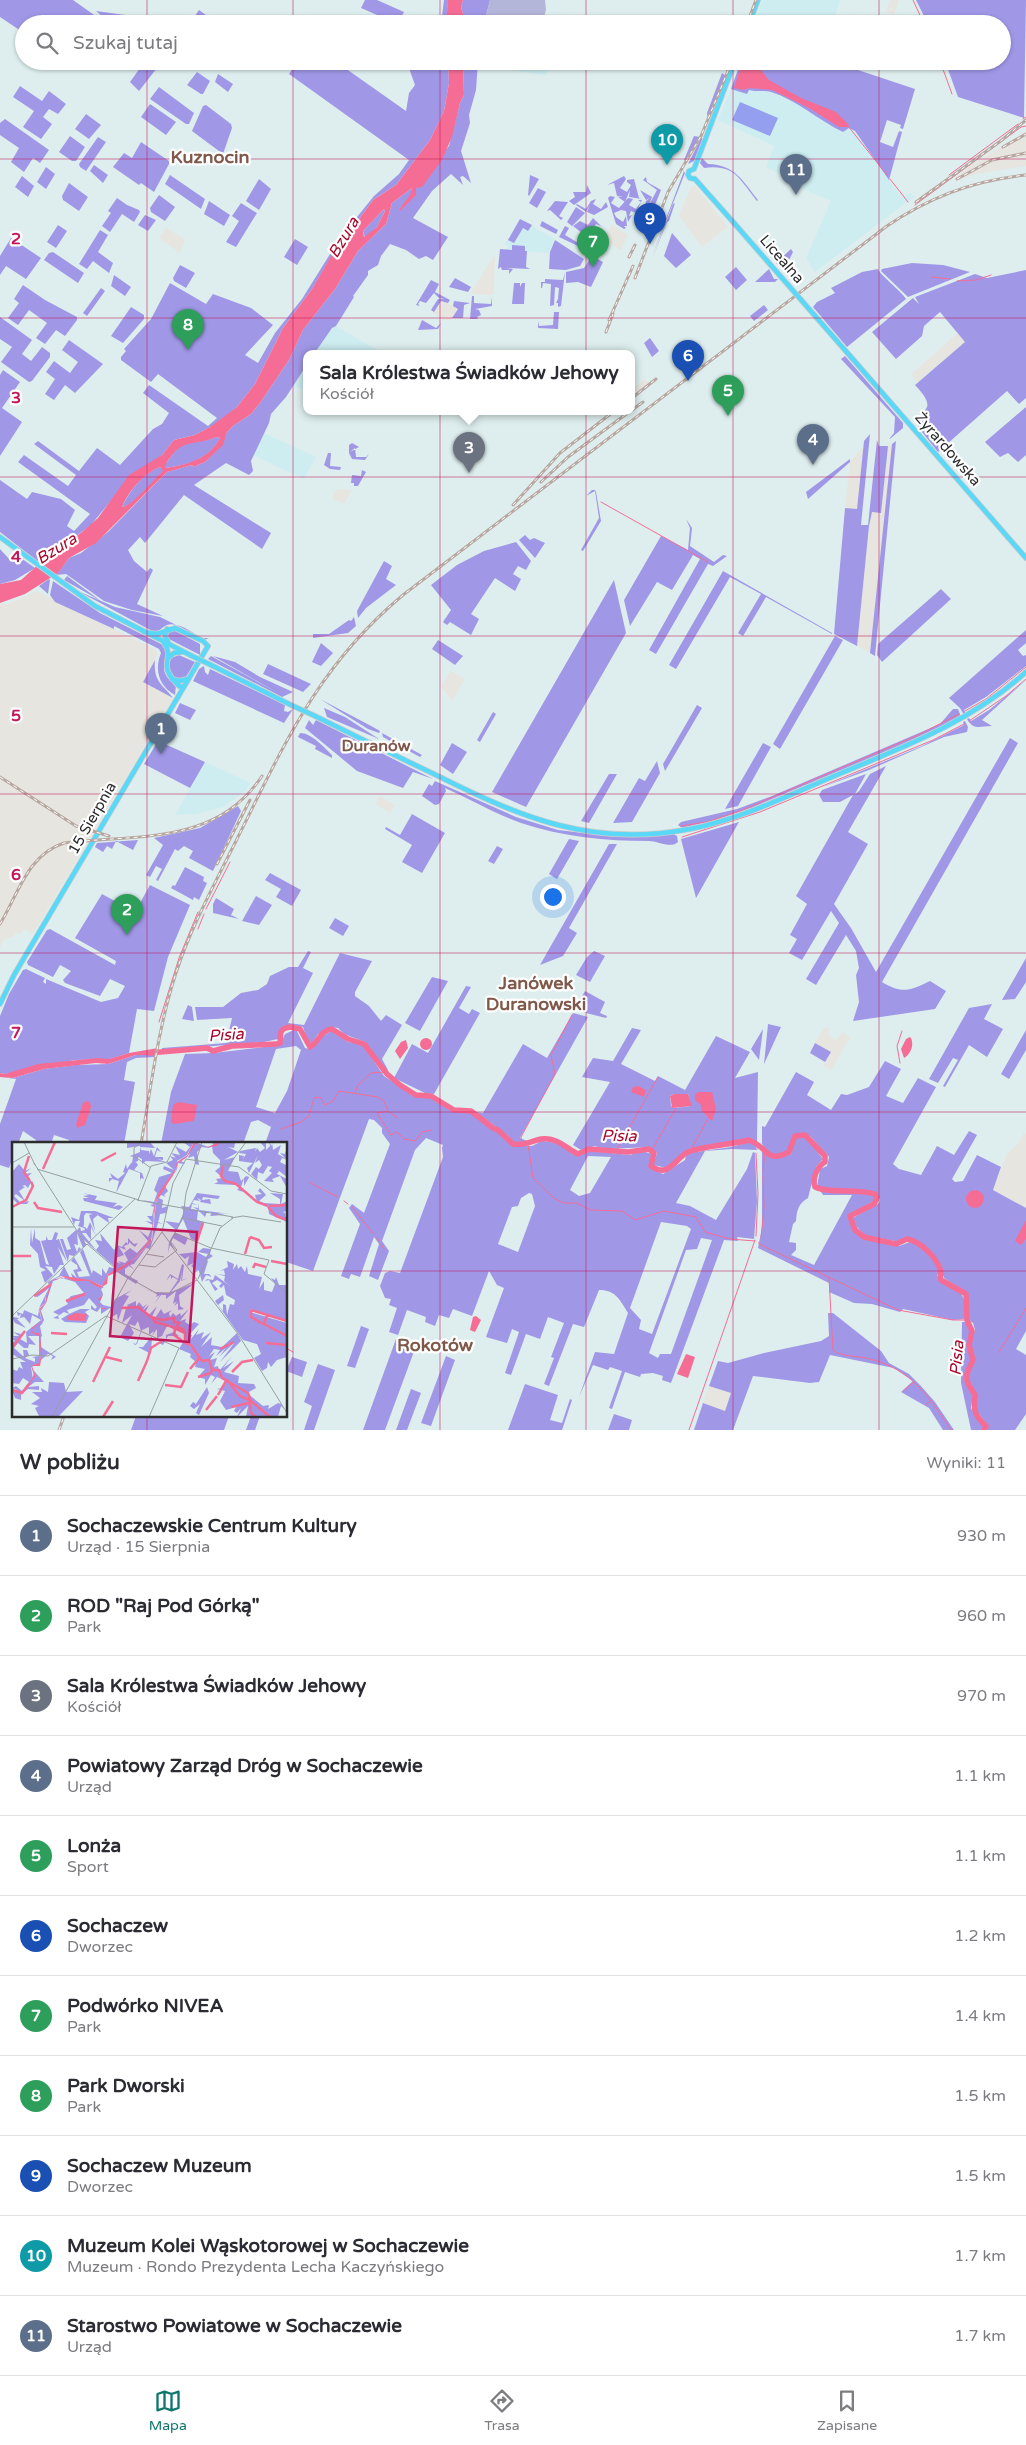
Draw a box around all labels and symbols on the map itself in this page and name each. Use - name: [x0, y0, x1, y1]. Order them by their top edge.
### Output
- pin: 10: [651, 124, 683, 165]
- district label: Kuznocin: [171, 146, 249, 168]
- pin: 11: [780, 154, 812, 195]
- pin: 9: [634, 203, 666, 244]
- water label: Bzura: [324, 213, 364, 261]
- pin: 7: [577, 226, 609, 267]
- text: 2: [11, 229, 21, 249]
- street label: Licealna: [756, 231, 808, 287]
- pin: 8: [172, 309, 204, 350]
- pin: 6: [672, 340, 704, 381]
- pin: 5: [712, 375, 744, 416]
- text: 3: [11, 388, 21, 408]
- street label: Żyrardowska: [911, 409, 985, 489]
- pin: 4: [797, 424, 829, 465]
- pin: 3: [453, 432, 485, 473]
- water label: Bzura: [33, 528, 81, 569]
- text: 4: [11, 547, 21, 567]
- text: 5: [11, 706, 21, 726]
- pin: 1: [145, 713, 177, 754]
- district label: Duranów: [342, 736, 411, 756]
- street label: 15 Sierpnia: [64, 779, 120, 857]
- text: 6: [11, 865, 21, 885]
- your location: [540, 884, 566, 910]
- pin: 2: [111, 894, 143, 935]
- district label: Janówek Duranowski: [486, 972, 586, 1015]
- text: 7: [11, 1023, 21, 1043]
- water label: Pisia: [208, 1024, 245, 1046]
- water label: Pisia: [601, 1126, 638, 1146]
- inset map: [12, 1142, 288, 1418]
- district label: Rokotów: [397, 1334, 474, 1356]
- water label: Pisia: [945, 1339, 969, 1377]

